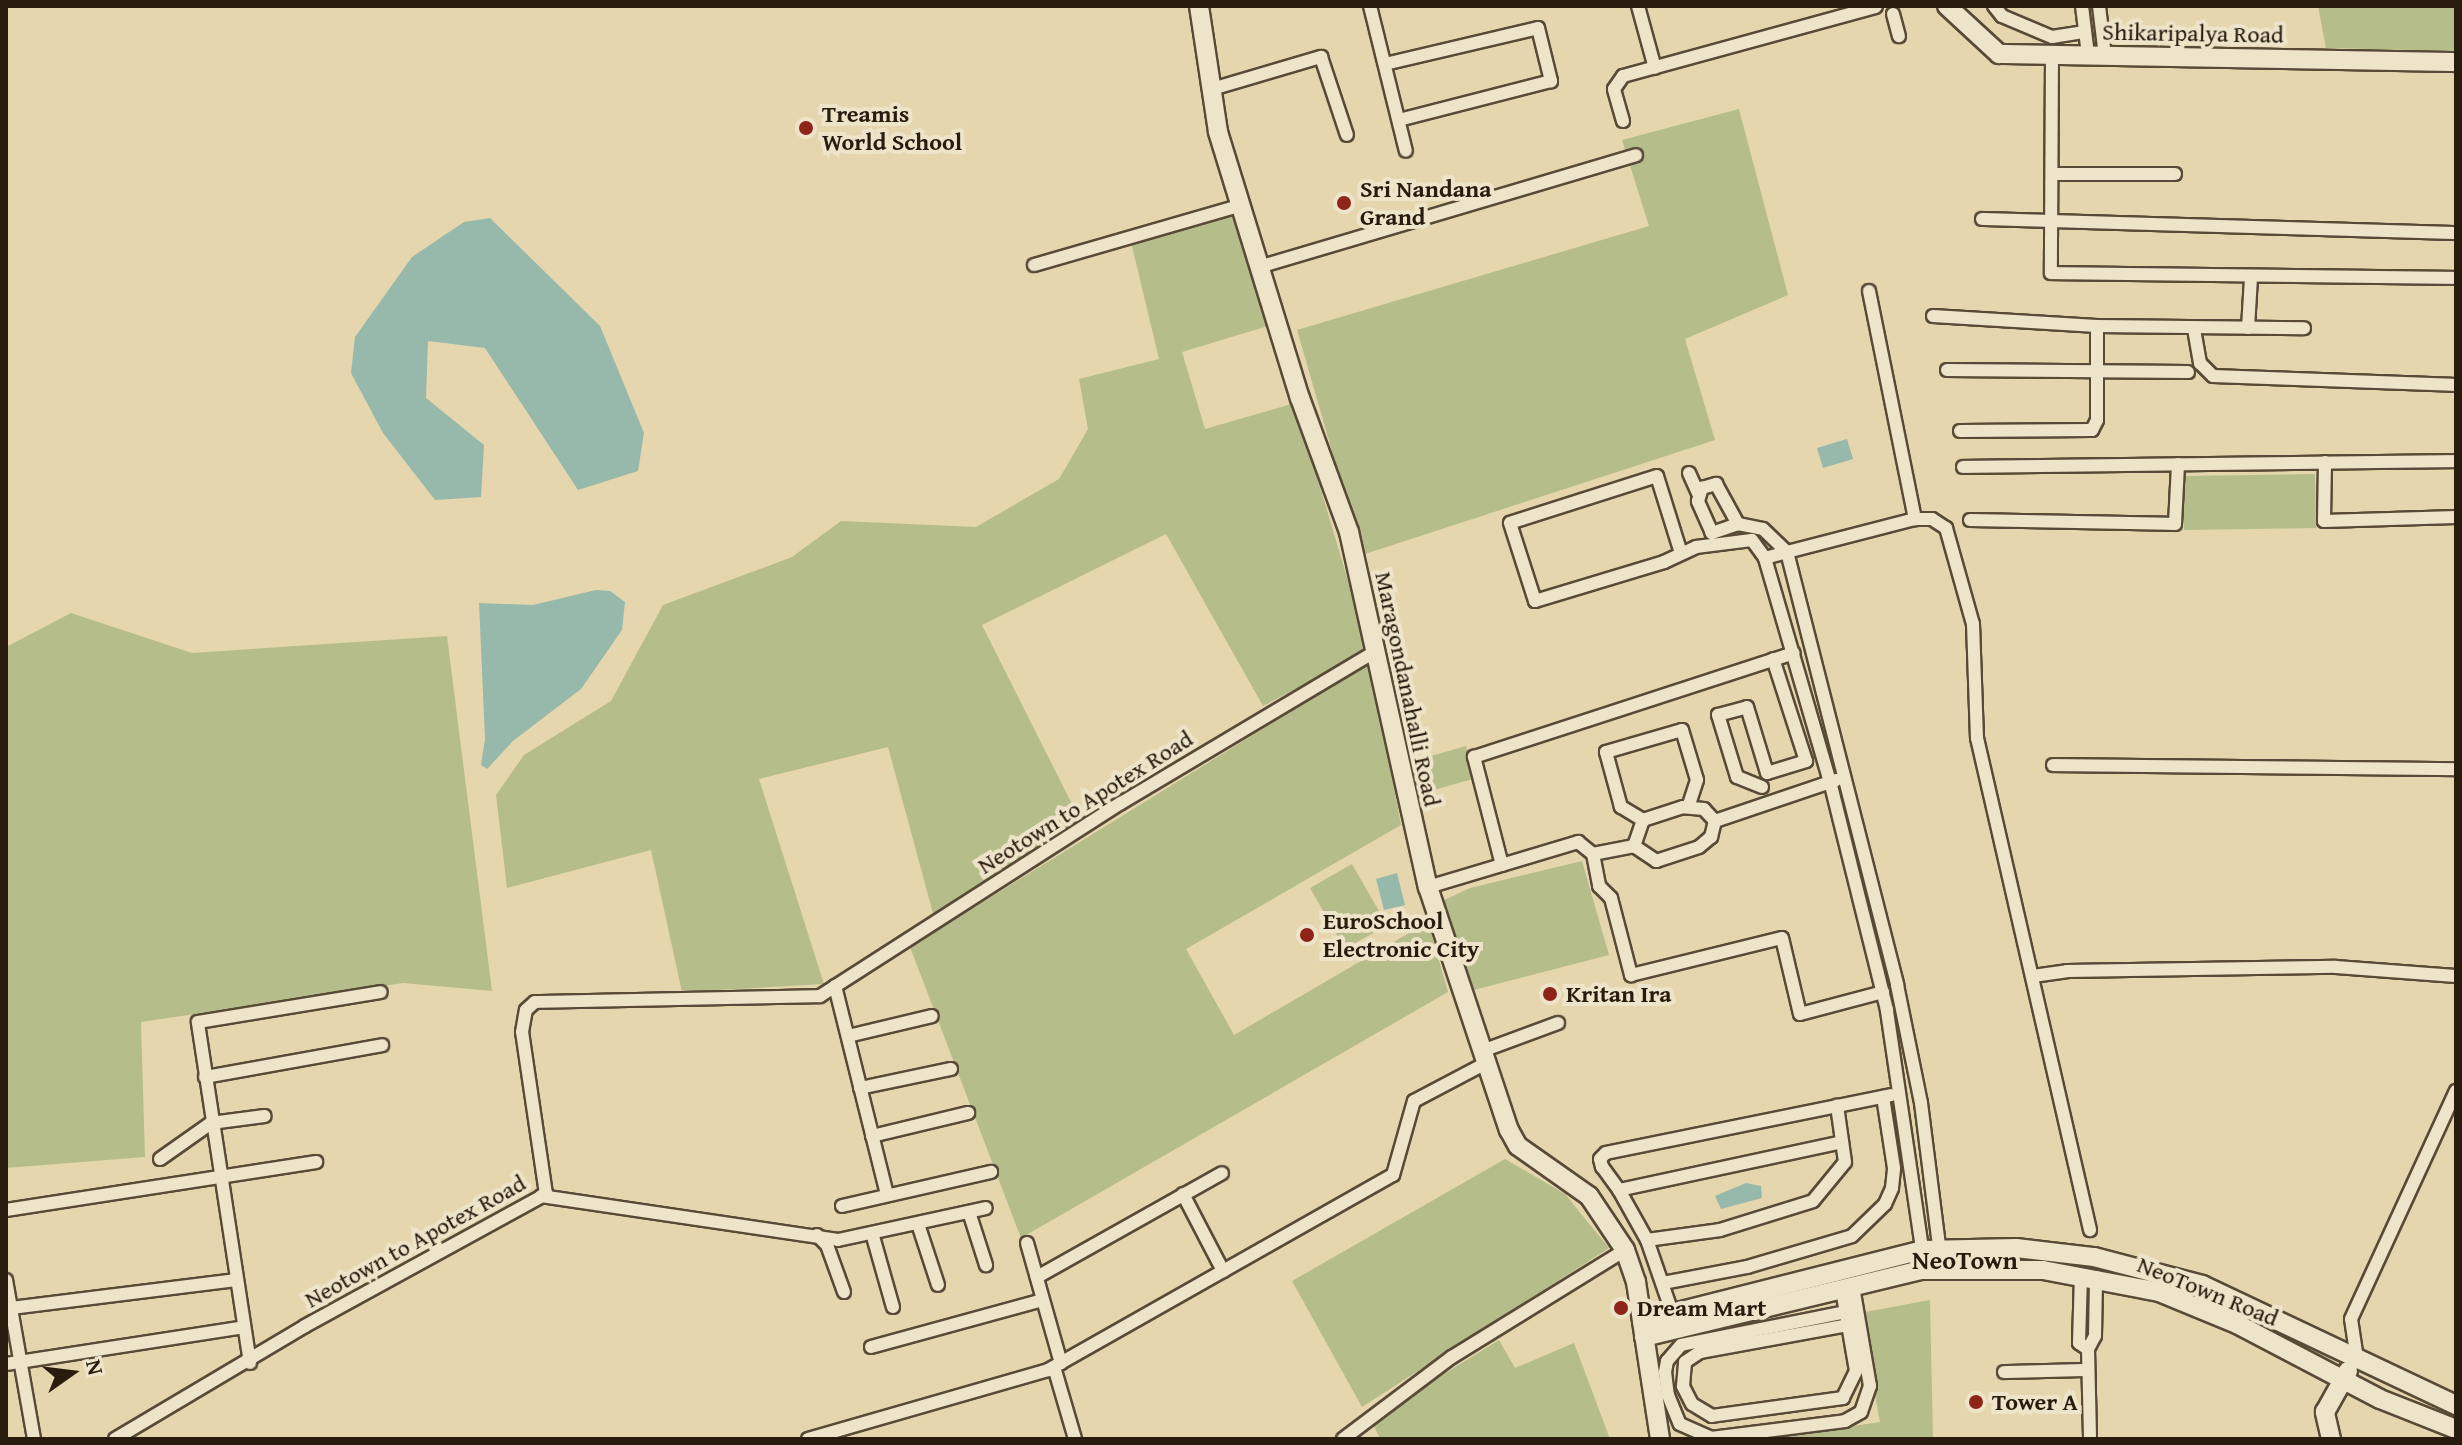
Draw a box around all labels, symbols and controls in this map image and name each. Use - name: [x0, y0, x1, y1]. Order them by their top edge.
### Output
- street label: Shikaripalya Road: [2102, 17, 2284, 49]
- place label: Treamis World School: [822, 100, 962, 156]
- marker: Treamis World School: [797, 119, 815, 137]
- place label: Sri Nandana Grand: [1360, 175, 1491, 231]
- marker: Sri Nandana Grand: [1335, 194, 1353, 212]
- street label: Maragondanahalli Road: [1369, 569, 1447, 809]
- street label: Neotown to Apotex Road: [972, 724, 1198, 880]
- place label: EuroSchool Electronic City: [1323, 907, 1479, 963]
- marker: EuroSchool Electronic City: [1298, 926, 1316, 944]
- place label: Kritan Ira: [1566, 980, 1672, 1008]
- marker: Kritan Ira: [1541, 985, 1559, 1003]
- street label: Neotown to Apotex Road: [299, 1168, 531, 1314]
- district label: NeoTown: [1912, 1244, 2018, 1276]
- street label: NeoTown Road: [2133, 1250, 2283, 1332]
- place label: Dream Mart: [1637, 1294, 1766, 1322]
- marker: Dream Mart: [1612, 1299, 1630, 1317]
- north arrow: [32, 1333, 112, 1413]
- text: N: [78, 1356, 113, 1378]
- place label: Tower A: [1992, 1388, 2078, 1416]
- marker: Tower A: [1967, 1393, 1985, 1411]

